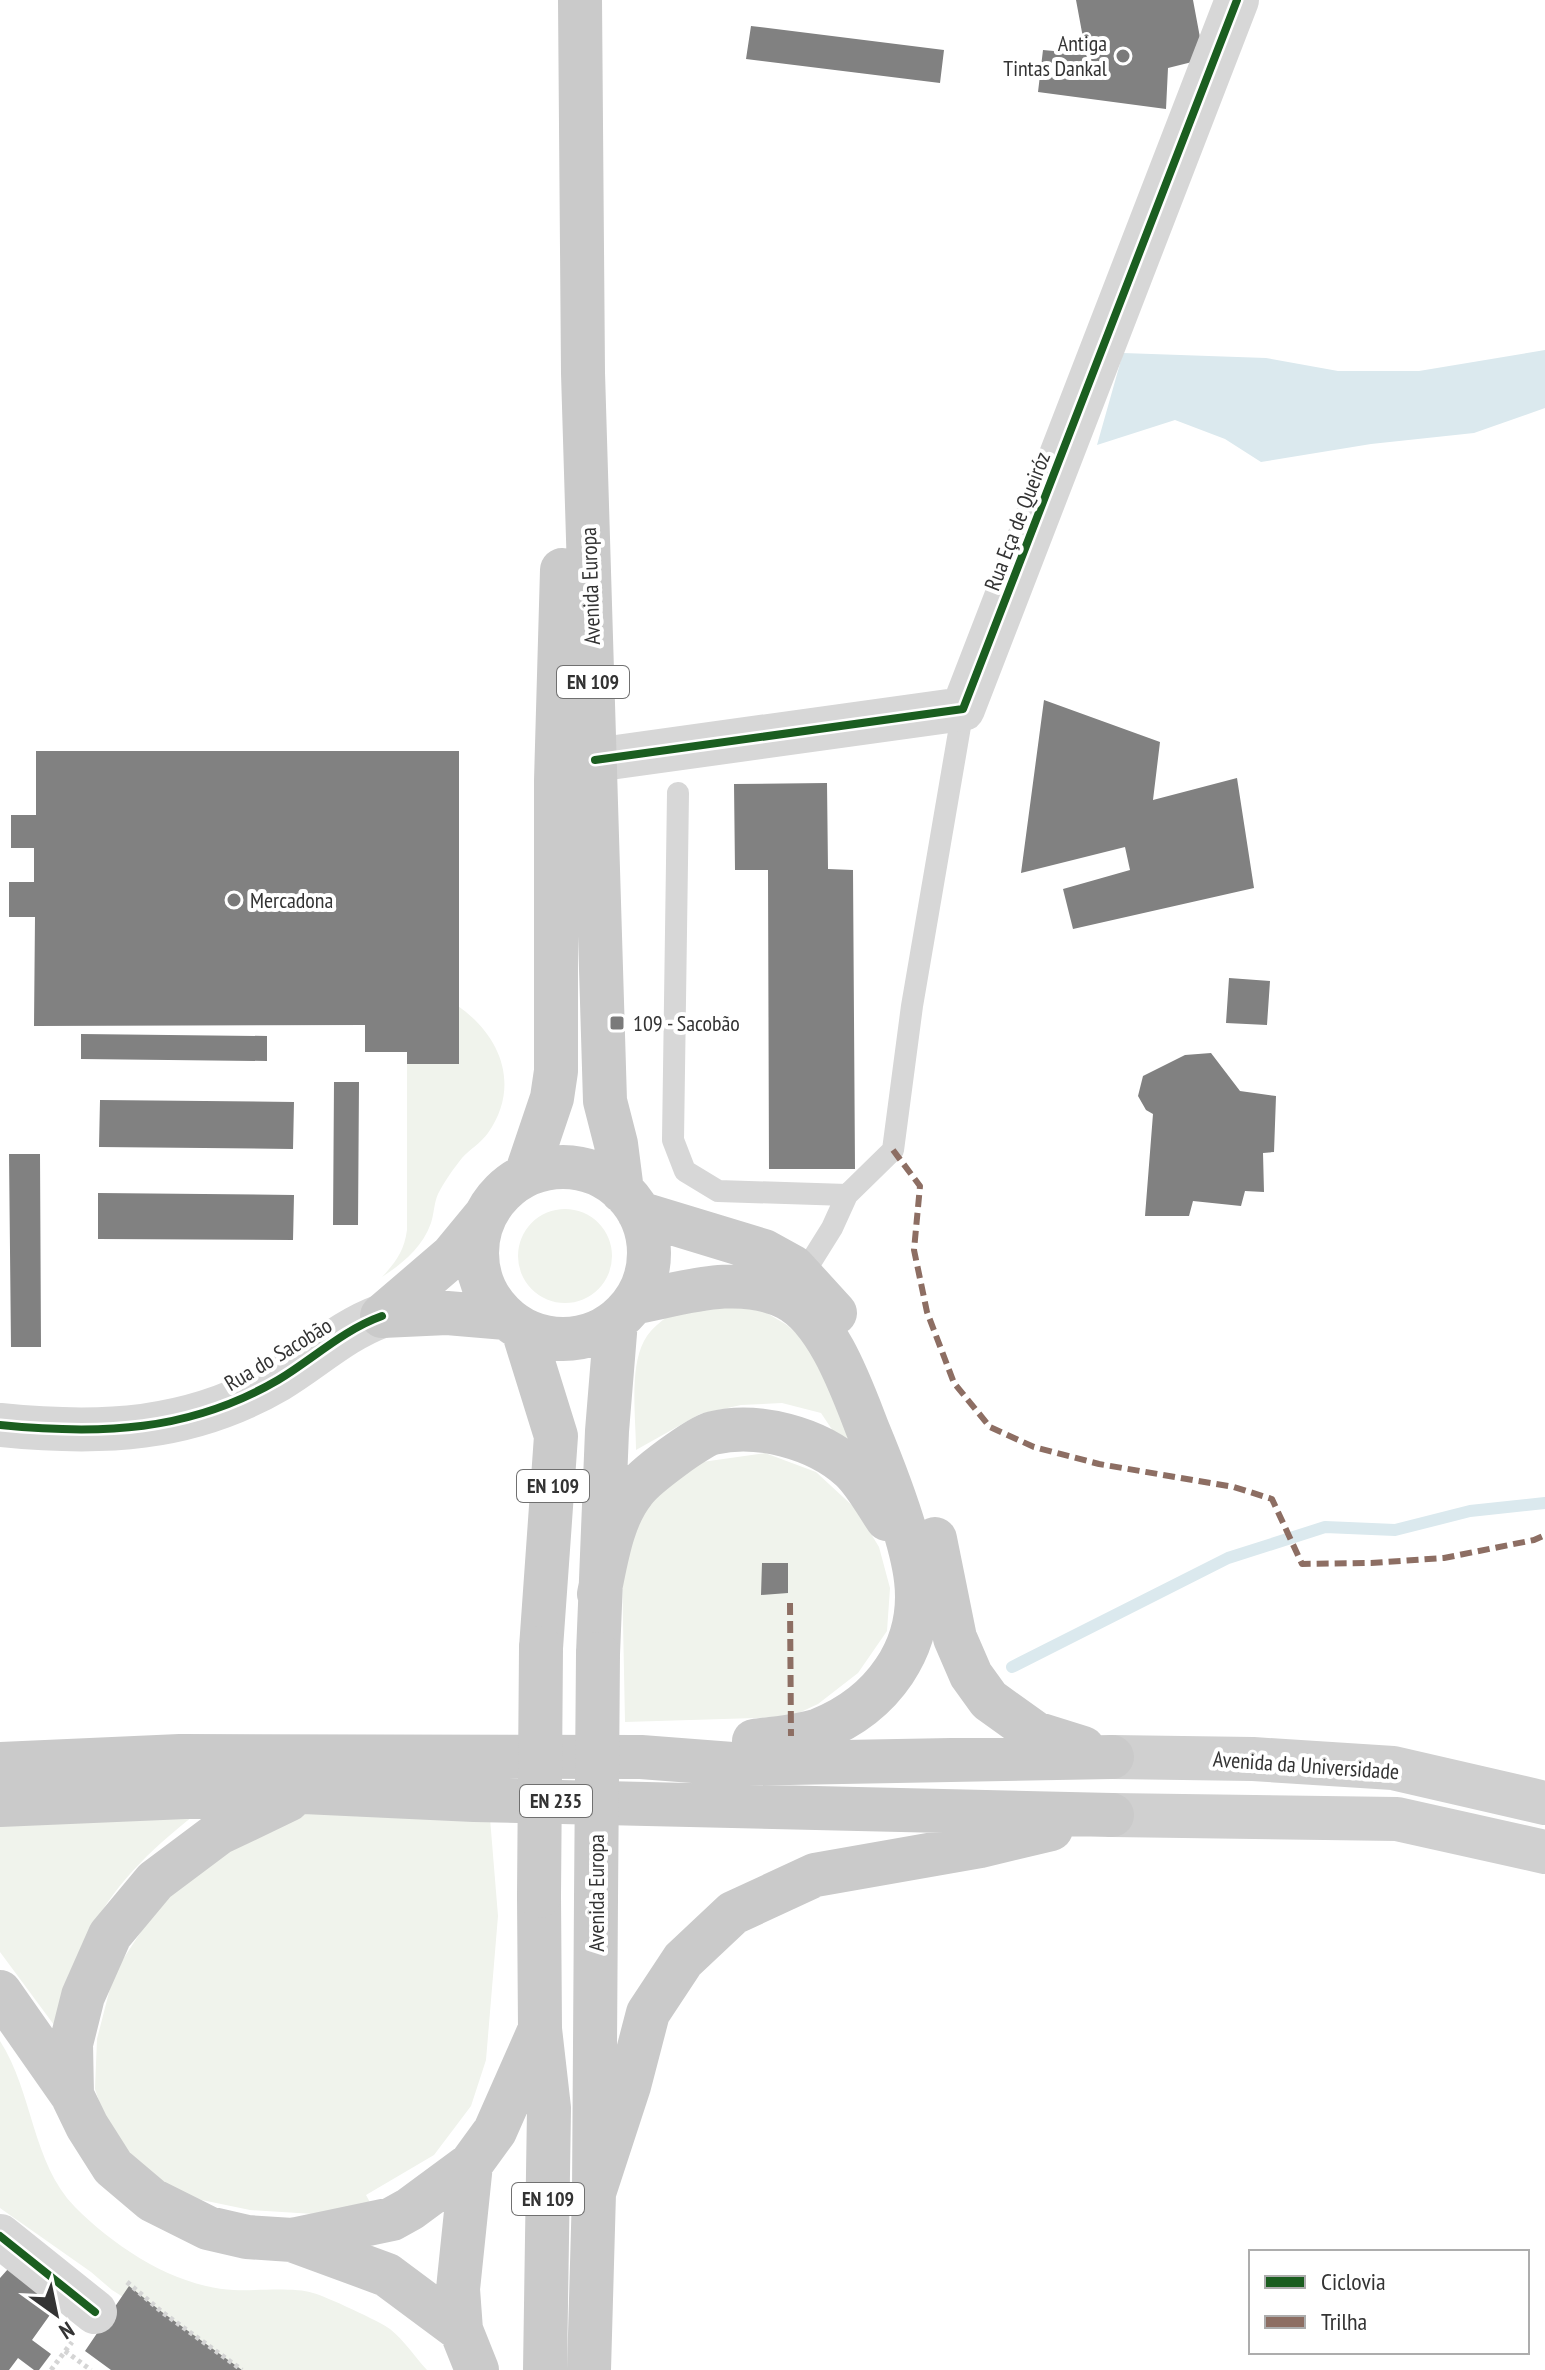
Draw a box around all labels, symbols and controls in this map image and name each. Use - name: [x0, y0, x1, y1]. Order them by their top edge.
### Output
- place label: Antiga Tintas Dankal: [1003, 29, 1108, 82]
- marker: Antiga Tintas Dankal: [1114, 47, 1132, 65]
- street label: Rua Eça de Queiróz: [978, 448, 1056, 594]
- street label: Avenida Europa: [574, 527, 606, 645]
- road number: EN 109: [557, 666, 629, 698]
- place label: Mercadona: [250, 886, 333, 914]
- marker: Mercadona: [225, 891, 243, 909]
- place label: 109 - Sacobão: [633, 1009, 740, 1037]
- marker: 109 - Sacobão: [608, 1014, 626, 1032]
- street label: Rua do Sacobão: [219, 1311, 337, 1397]
- road number: EN 109: [517, 1470, 589, 1502]
- street label: Avenida da Universidade: [1212, 1745, 1400, 1785]
- road number: EN 235: [520, 1785, 592, 1817]
- street label: Avenida Europa: [582, 1834, 610, 1952]
- road number: EN 109: [512, 2183, 584, 2215]
- legend: [1249, 2250, 1529, 2354]
- text: Ciclovia: [1321, 2266, 1386, 2297]
- north arrow: [16, 2274, 96, 2354]
- text: Trilha: [1321, 2306, 1367, 2337]
- text: N: [54, 2316, 80, 2346]

